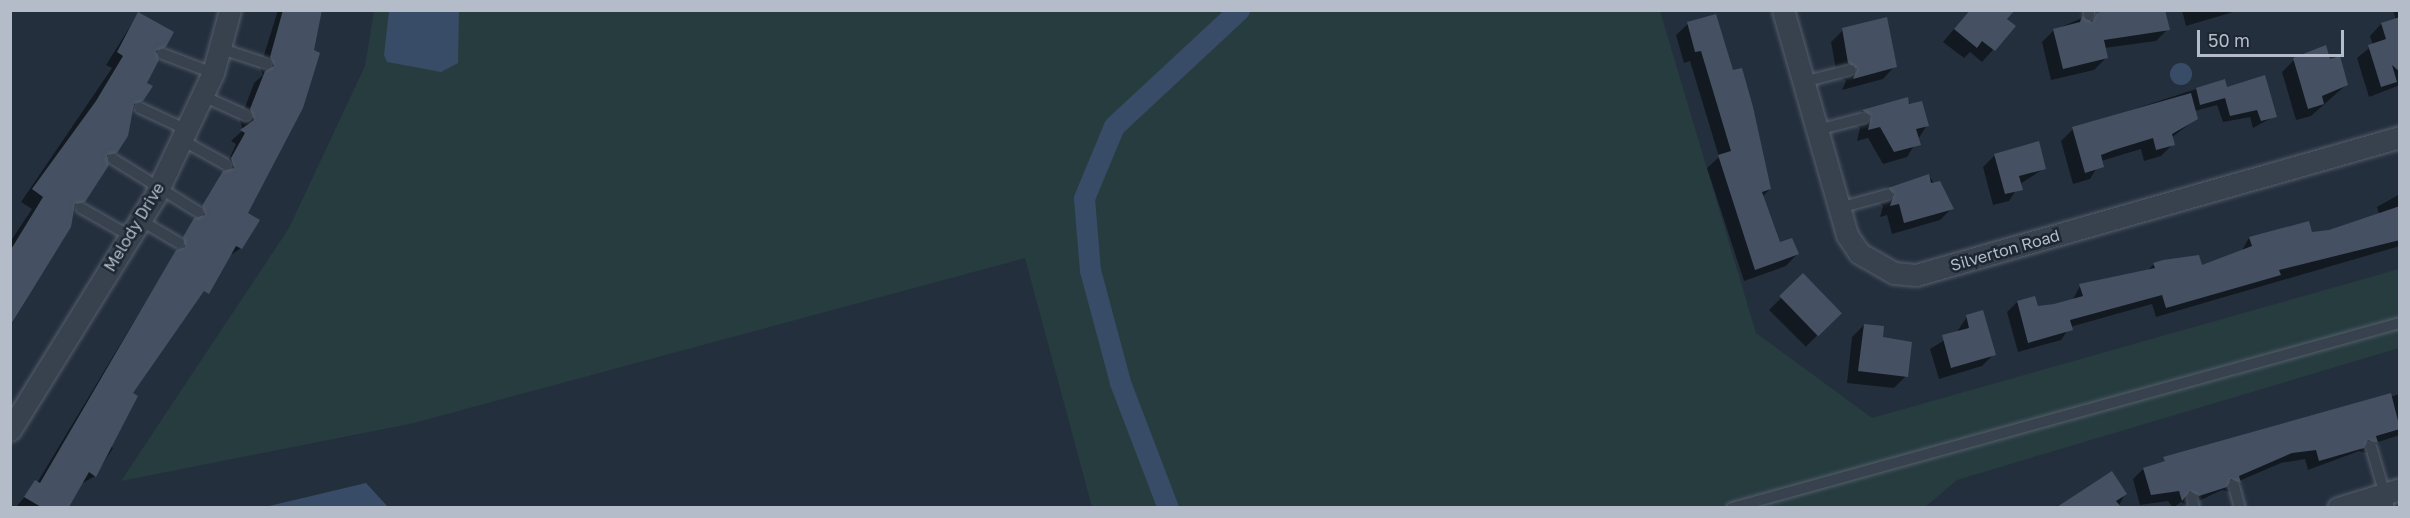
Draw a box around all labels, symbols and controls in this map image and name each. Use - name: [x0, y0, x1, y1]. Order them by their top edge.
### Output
- scale bar: [2200, 18, 2347, 56]
- text: 50 m: [2208, 29, 2250, 51]
- street label: Melody Drive: [100, 179, 168, 275]
- street label: Silverton Road: [1948, 225, 2062, 275]

